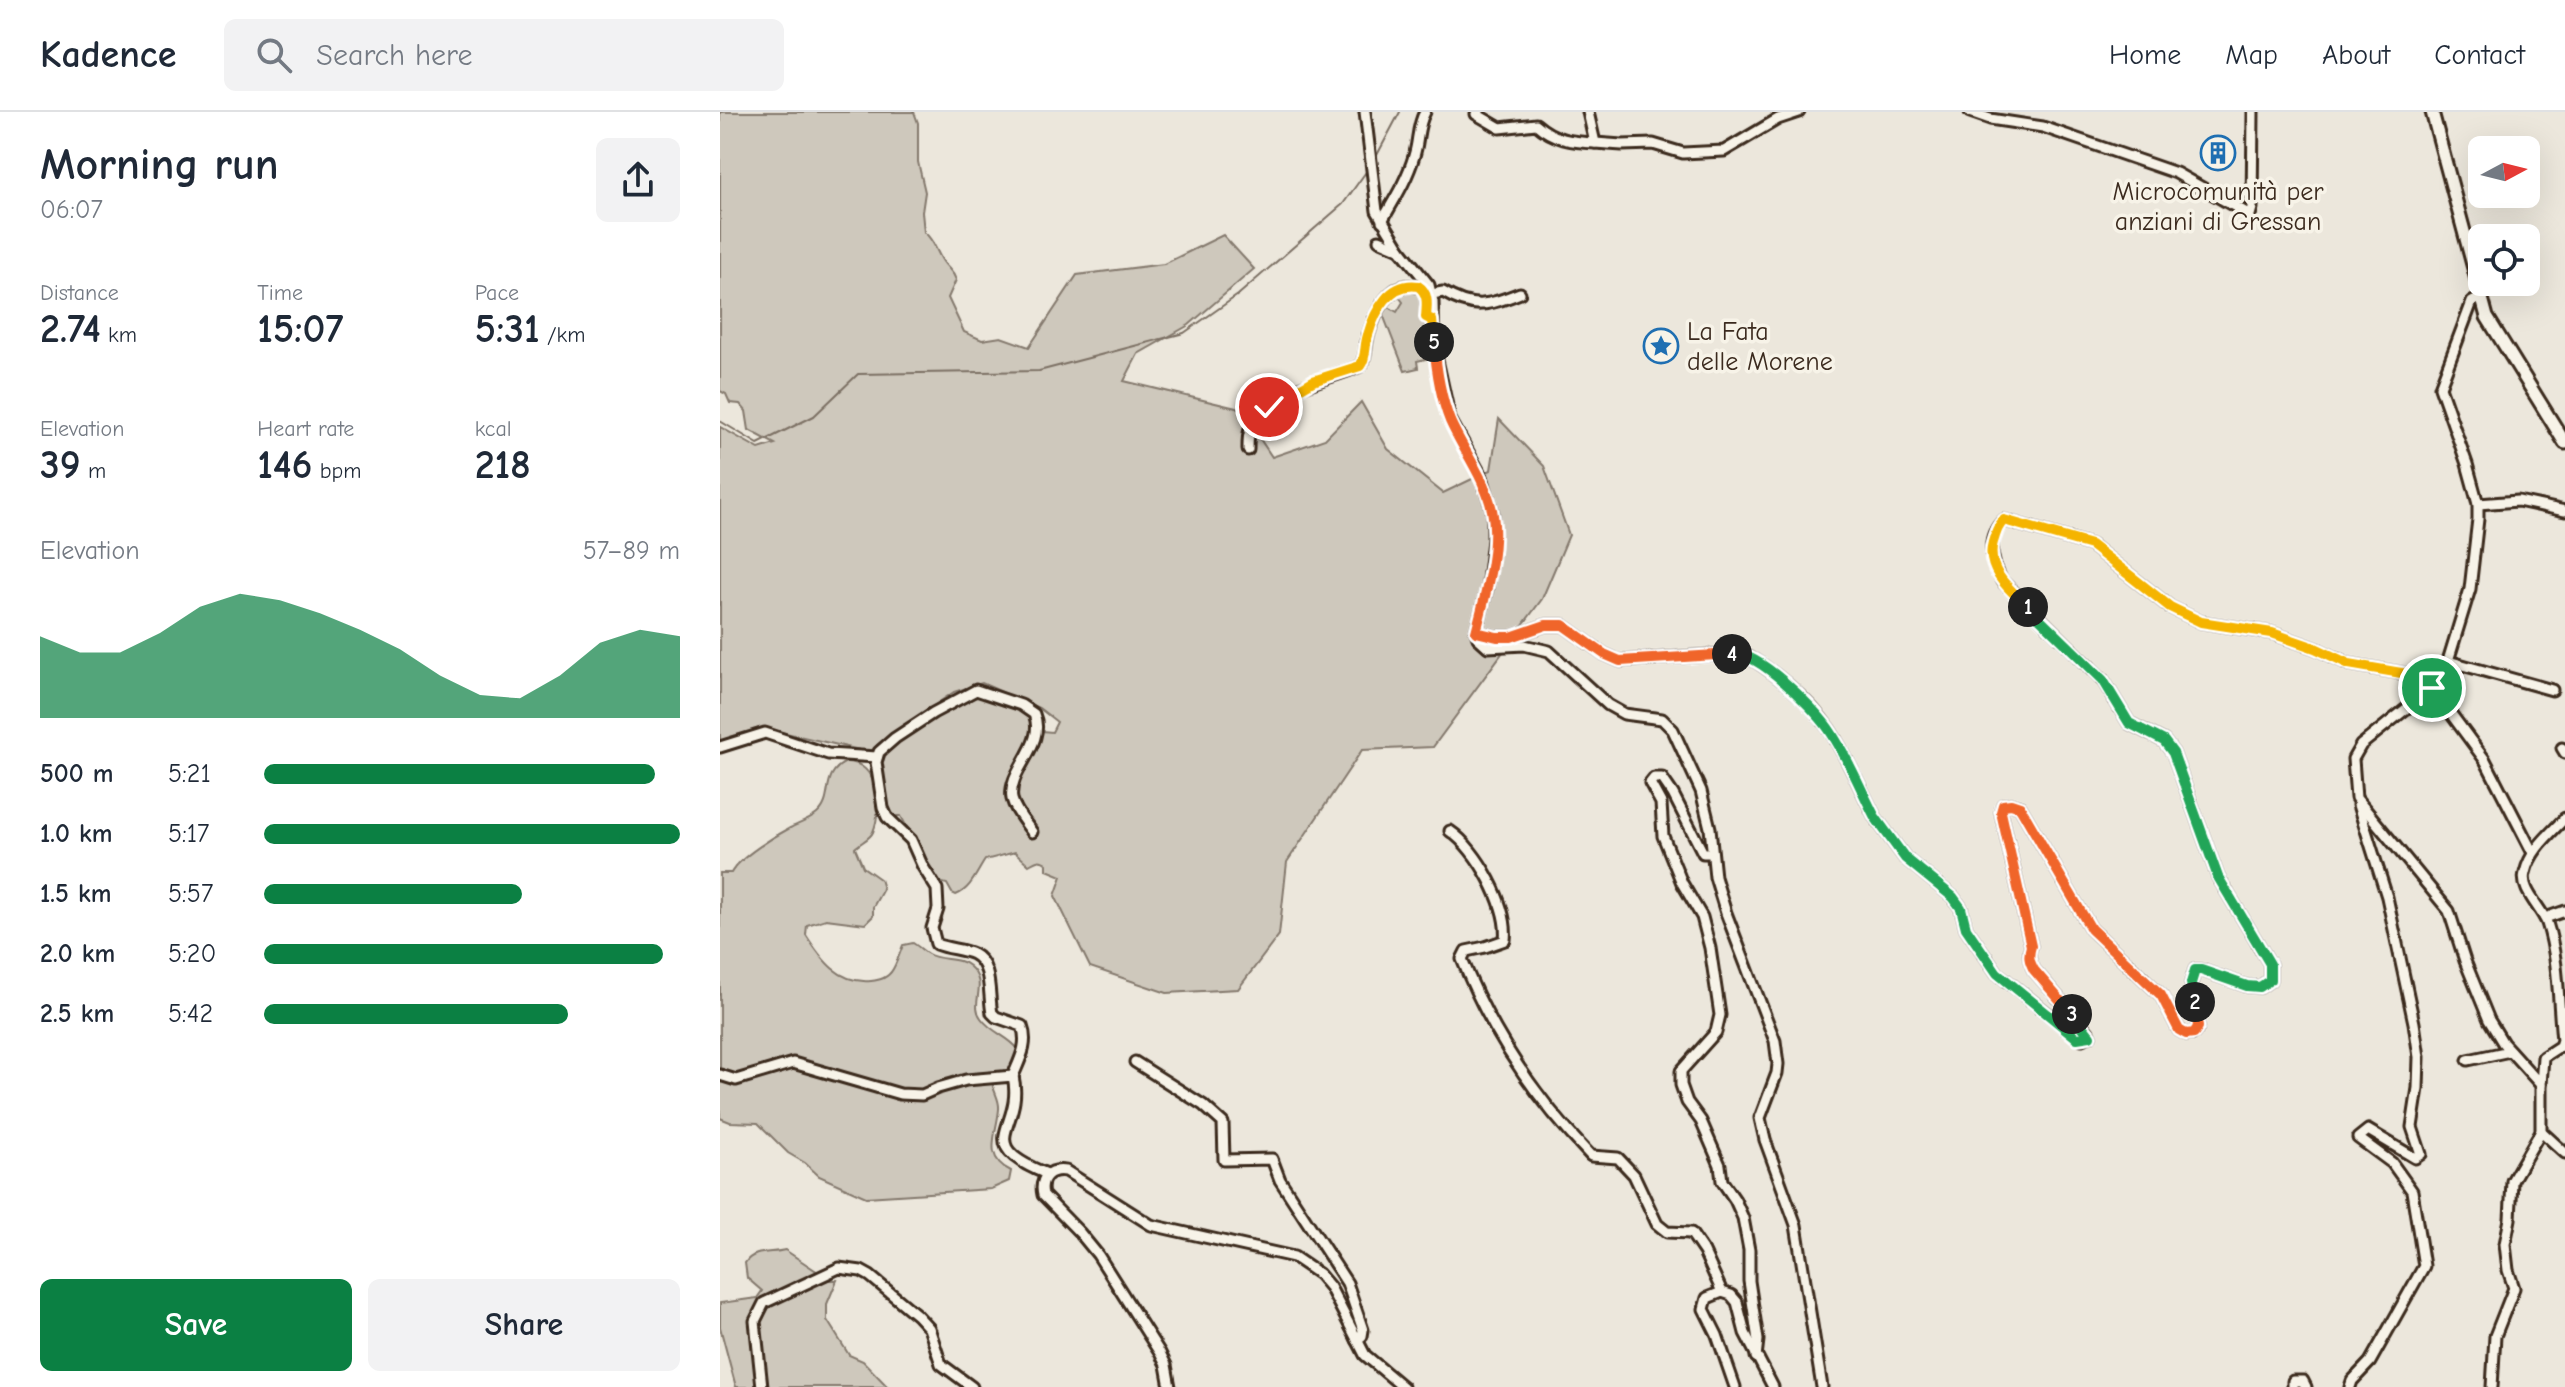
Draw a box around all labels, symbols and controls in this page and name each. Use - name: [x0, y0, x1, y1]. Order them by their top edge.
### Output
- search box: [224, 19, 784, 91]
- text: Kadence: [40, 33, 176, 77]
- icon: search: [252, 33, 296, 77]
- text: Search here: [316, 38, 472, 73]
- text: Home: [2109, 39, 2181, 71]
- text: Map: [2225, 39, 2278, 71]
- text: About: [2322, 39, 2390, 71]
- text: Contact: [2434, 39, 2525, 71]
- building icon: Microcomunità per anziani di Gressan: [2199, 134, 2237, 172]
- north arrow: [2468, 136, 2540, 208]
- map controls: [2468, 136, 2540, 296]
- button: share: [596, 138, 680, 222]
- text: Morning run: [40, 139, 279, 190]
- place label: Microcomunità per anziani di Gressan: [2112, 177, 2324, 237]
- text: 06:07: [40, 195, 103, 225]
- button: locate: [2468, 224, 2540, 296]
- text: Distance: [40, 280, 119, 306]
- text: Time: [257, 280, 303, 306]
- text: Pace: [475, 280, 519, 306]
- text: 2.74: [40, 306, 101, 352]
- text: 15:07: [257, 306, 343, 352]
- text: 5:31: [475, 306, 540, 352]
- place label: La Fata delle Morene: [1687, 317, 1833, 377]
- text: km: [101, 322, 137, 348]
- text: /km: [540, 322, 585, 348]
- pin: 5: [1414, 322, 1454, 362]
- place icon: La Fata delle Morene: [1642, 327, 1680, 365]
- text: 5: [1428, 329, 1440, 355]
- pin: [1235, 373, 1303, 441]
- icon: check: [1247, 385, 1291, 429]
- text: Elevation: [40, 416, 124, 442]
- text: Heart rate: [257, 416, 354, 442]
- text: kcal: [475, 416, 512, 442]
- text: 39: [40, 442, 81, 488]
- text: 146: [257, 442, 312, 488]
- text: 218: [475, 442, 531, 488]
- text: m: [81, 458, 106, 484]
- text: bpm: [312, 458, 361, 484]
- text: Elevation: [40, 536, 140, 566]
- text: 57–89 m: [583, 536, 680, 566]
- pin: 1: [2008, 587, 2048, 627]
- text: 1: [2024, 594, 2032, 620]
- pin: 4: [1712, 634, 1752, 674]
- text: 4: [1727, 641, 1737, 667]
- pin: [2398, 654, 2466, 722]
- icon: arrive: [2410, 666, 2454, 710]
- text: 500 m: [40, 759, 114, 789]
- text: 5:21: [168, 759, 211, 789]
- text: 1.0 km: [40, 819, 112, 849]
- text: 5:17: [168, 819, 209, 849]
- text: 1.5 km: [40, 879, 111, 909]
- text: 5:57: [168, 879, 213, 909]
- text: 2.0 km: [40, 939, 115, 969]
- text: 5:20: [168, 939, 216, 969]
- pin: 2: [2175, 982, 2215, 1022]
- text: 2: [2190, 989, 2200, 1015]
- pin: 3: [2052, 994, 2092, 1034]
- text: 2.5 km: [40, 999, 114, 1029]
- text: 5:42: [168, 999, 213, 1029]
- text: 3: [2067, 1001, 2077, 1027]
- button: Save: [40, 1279, 352, 1371]
- button: Share: [368, 1279, 680, 1371]

